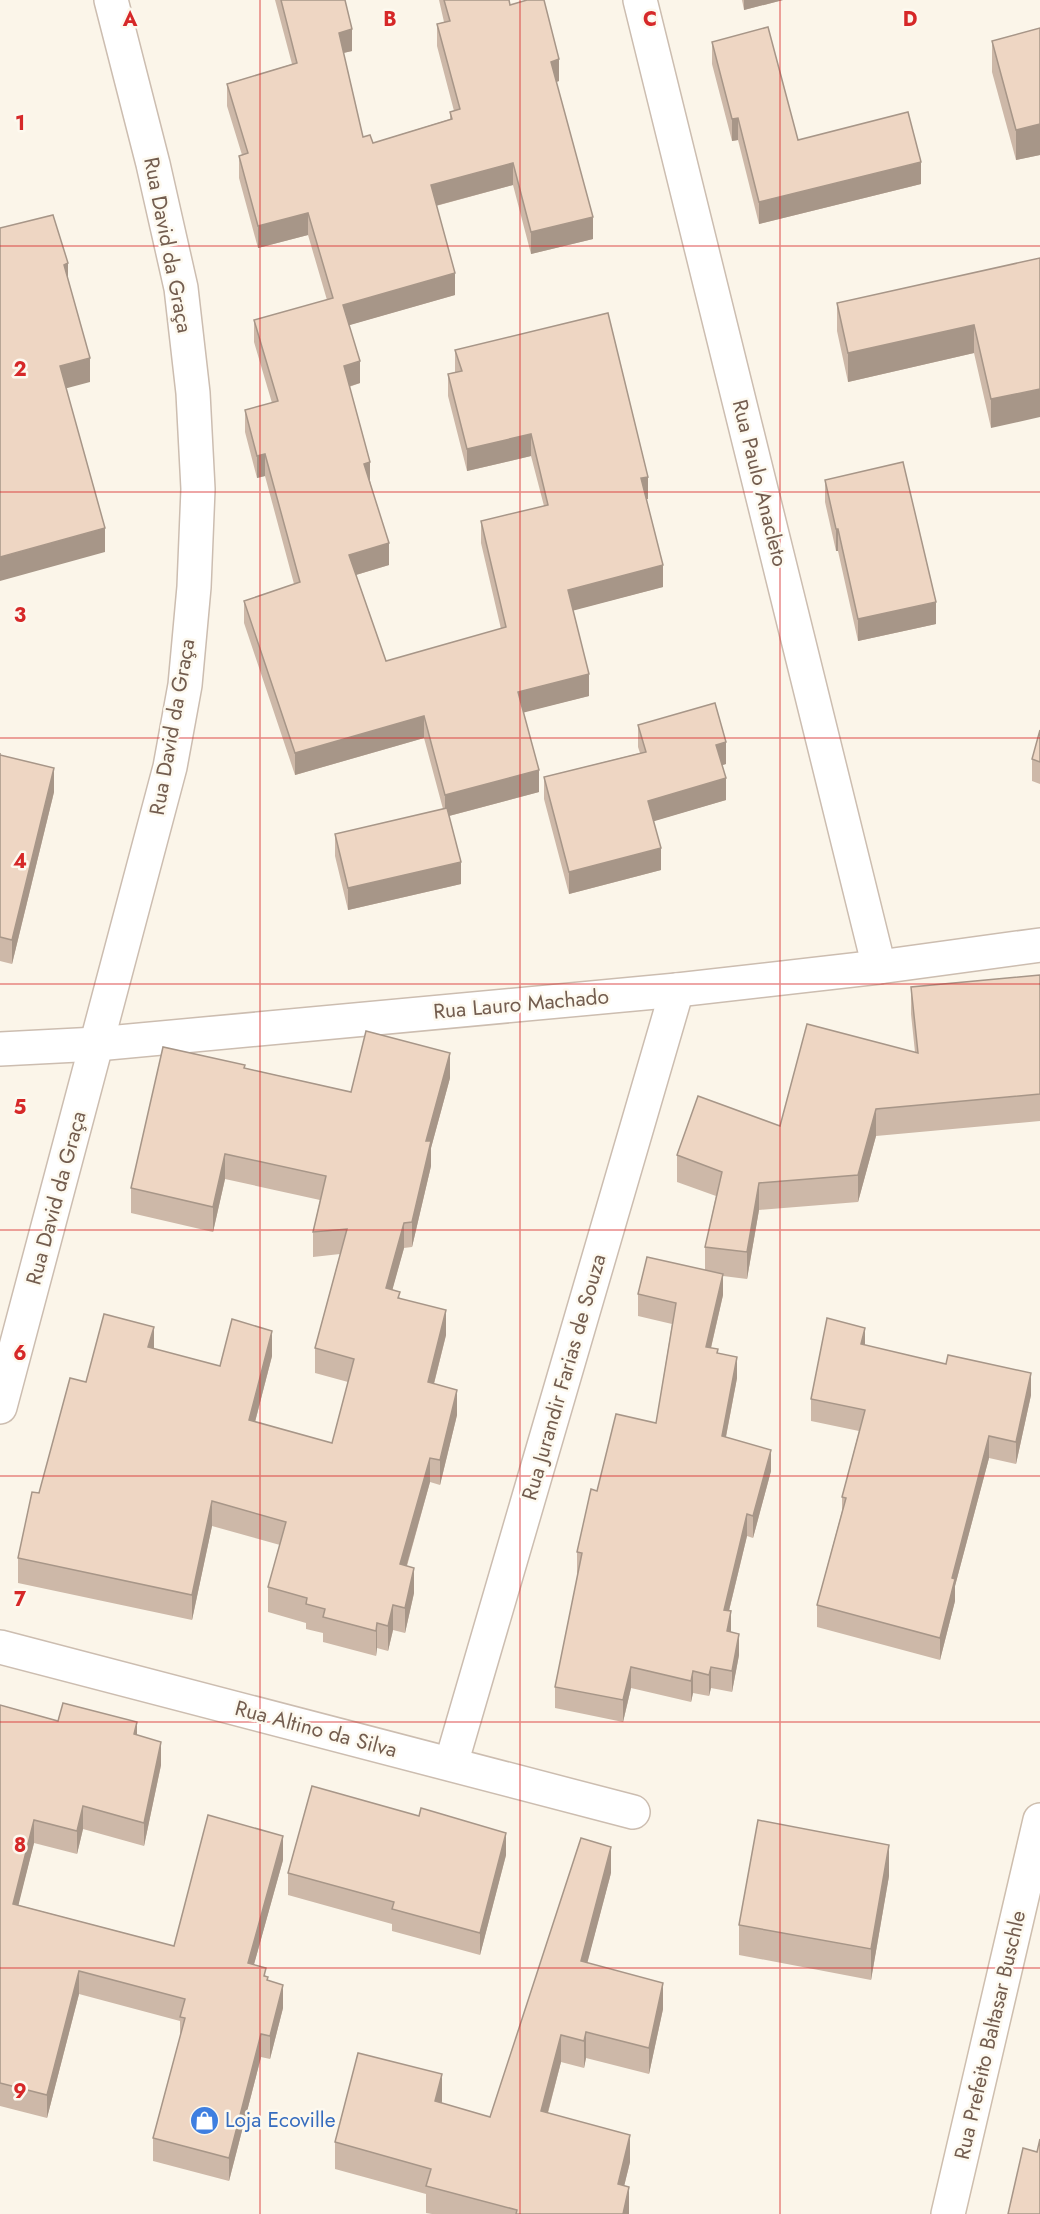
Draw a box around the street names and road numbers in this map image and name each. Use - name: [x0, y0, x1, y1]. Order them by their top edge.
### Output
- street label: Rua David da Graça: [136, 155, 200, 335]
- street label: Rua Paulo Anacleto: [725, 396, 795, 570]
- street label: Rua David da Graça: [142, 636, 202, 818]
- street label: Rua Lauro Machado: [432, 981, 610, 1027]
- street label: Rua David da Graça: [18, 1108, 94, 1288]
- street label: Rua Jurandir Farias de Souza: [514, 1250, 614, 1504]
- street label: Rua Altino da Silva: [232, 1693, 400, 1765]
- street label: Rua Prefeito Baltasar Buschle: [947, 1907, 1033, 2163]

